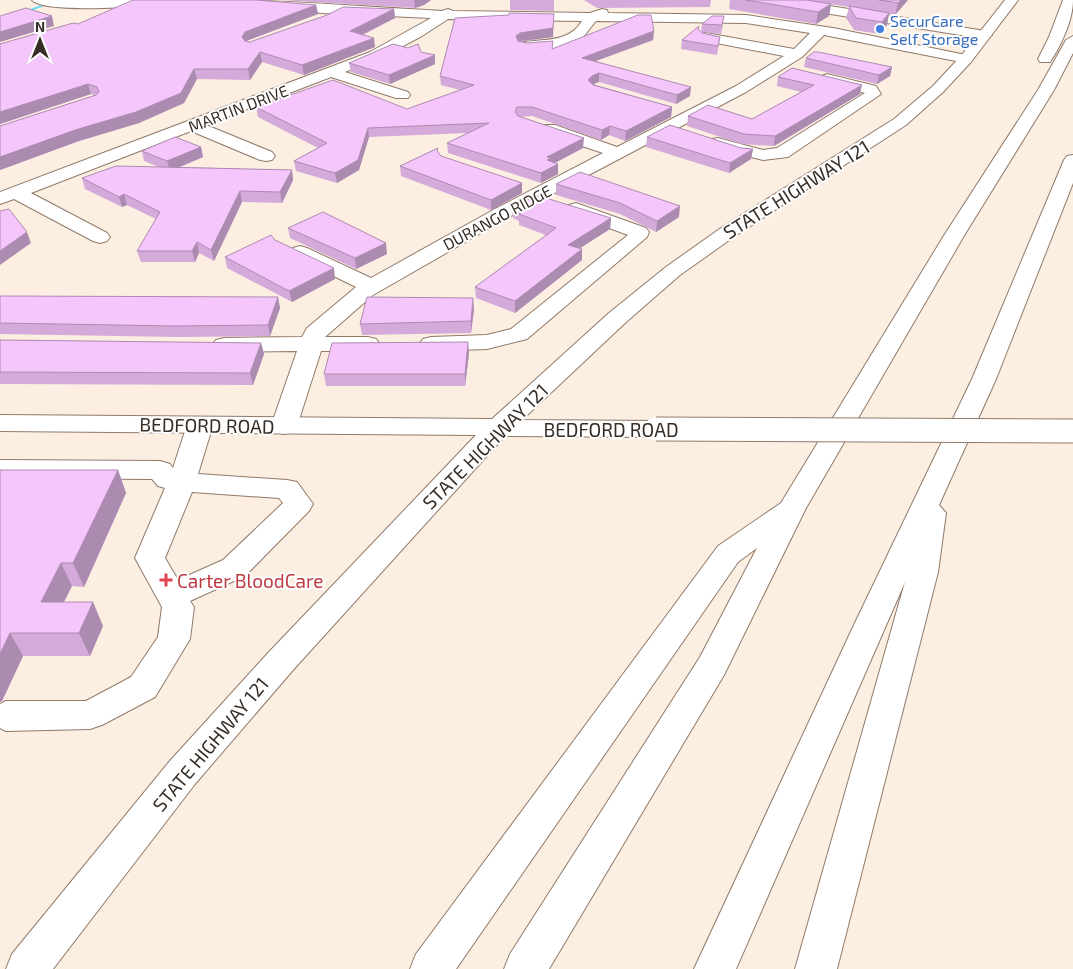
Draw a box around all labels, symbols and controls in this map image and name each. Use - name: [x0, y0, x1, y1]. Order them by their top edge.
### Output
- place label: SecurCare Self Storage: [890, 11, 978, 48]
- north arrow: [15, 15, 65, 65]
- text: N: [35, 18, 45, 35]
- marker: SecurCare Self Storage: [874, 23, 886, 35]
- street label: MARTIN DRIVE: [185, 80, 291, 136]
- street label: STATE HIGHWAY 121: [719, 135, 873, 243]
- street label: DURANGO RIDGE: [439, 180, 555, 254]
- street label: STATE HIGHWAY 121: [417, 378, 553, 514]
- street label: BEDFORD ROAD: [139, 412, 275, 438]
- street label: BEDFORD ROAD: [543, 418, 679, 441]
- place label: Carter BloodCare: [177, 569, 324, 592]
- marker: Carter BloodCare: [159, 573, 173, 587]
- street label: STATE HIGHWAY 121: [147, 672, 273, 816]

